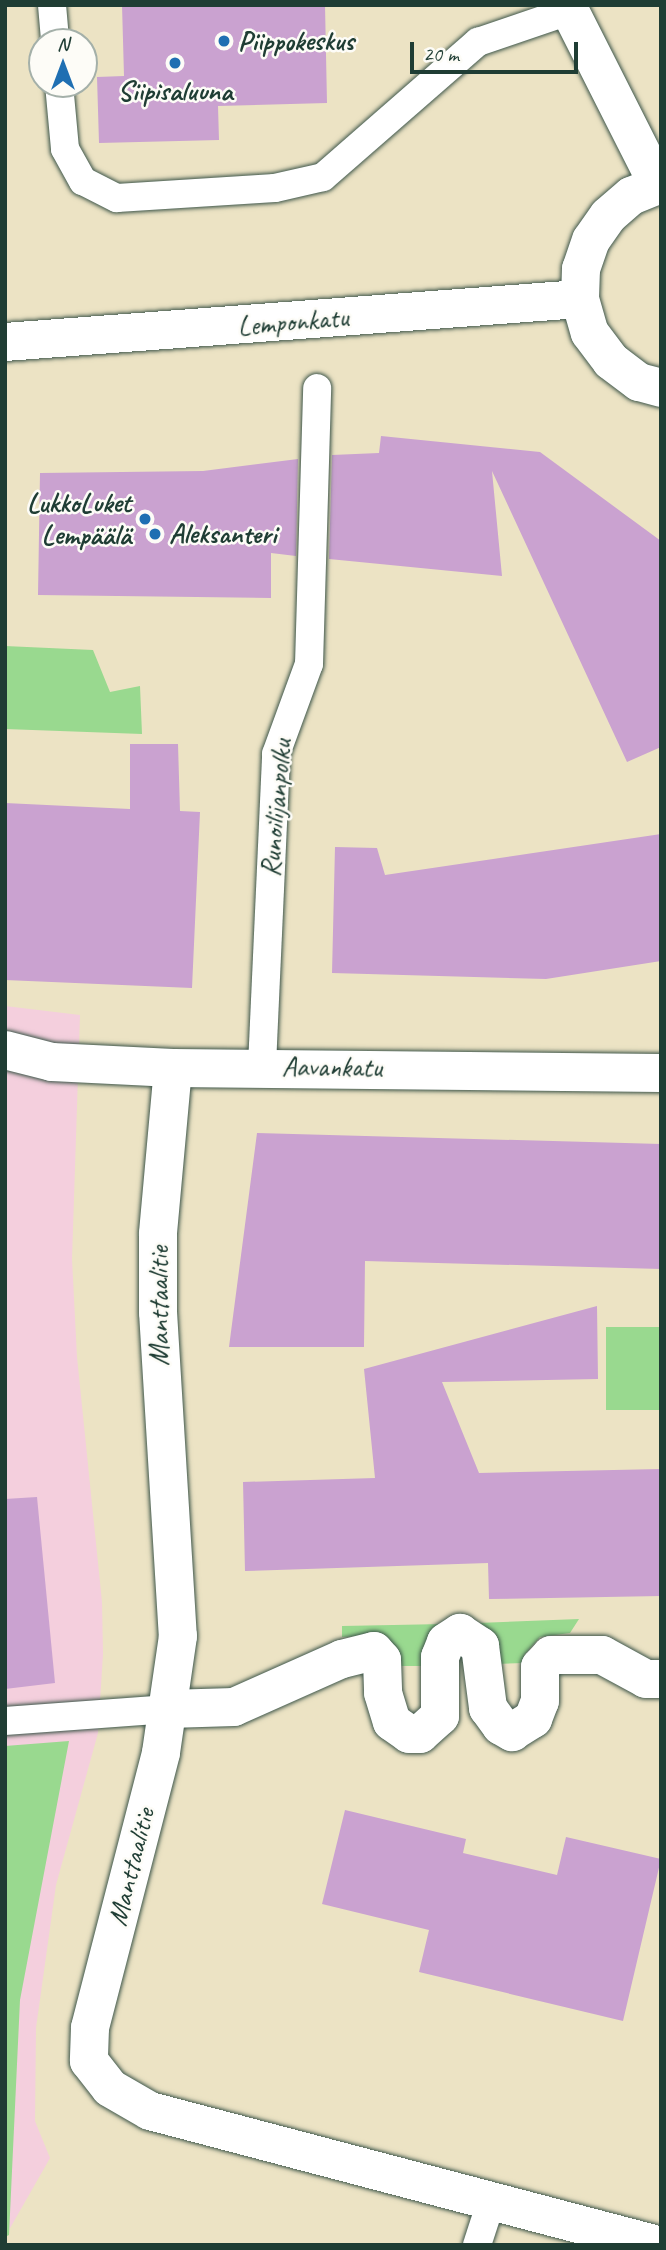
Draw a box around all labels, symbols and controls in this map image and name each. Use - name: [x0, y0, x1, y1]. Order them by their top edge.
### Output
- place label: Piippokeskus: [238, 24, 354, 58]
- north arrow: [28, 28, 98, 98]
- scale bar: [414, 28, 582, 72]
- text: N: [57, 32, 69, 56]
- marker: Piippokeskus: [216, 33, 232, 49]
- text: 20 m: [423, 41, 459, 67]
- marker: Siipisaluuna: [167, 55, 183, 71]
- place label: Siipisaluuna: [118, 74, 232, 108]
- street label: Lemponkatu: [236, 300, 350, 344]
- place label: LukkoLuket Lempäälä: [27, 486, 131, 552]
- marker: LukkoLuket Lempäälä: [137, 511, 153, 527]
- place label: Aleksanteri: [169, 517, 276, 551]
- marker: Aleksanteri: [147, 526, 163, 542]
- street label: Runoilijanpolku: [253, 738, 299, 878]
- street label: Aavankatu: [282, 1049, 382, 1085]
- street label: Manttaalitie: [142, 1246, 176, 1366]
- street label: Manttaalitie: [100, 1805, 162, 1929]

